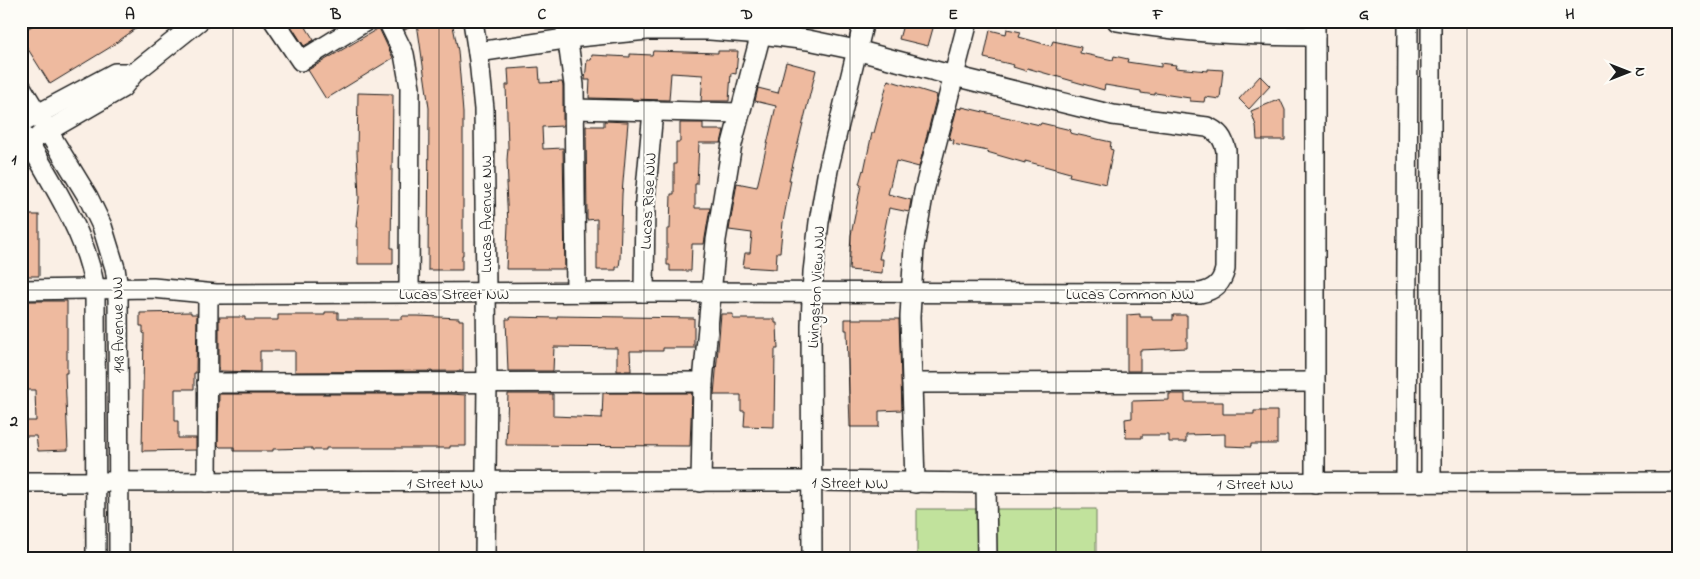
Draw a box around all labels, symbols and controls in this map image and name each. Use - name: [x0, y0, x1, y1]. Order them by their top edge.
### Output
- text: A: [125, 3, 135, 27]
- text: B: [330, 3, 342, 27]
- text: C: [538, 3, 547, 27]
- text: D: [740, 3, 753, 27]
- text: E: [948, 3, 958, 27]
- text: F: [1152, 3, 1164, 27]
- text: G: [1359, 3, 1369, 27]
- text: H: [1565, 3, 1575, 27]
- north arrow: [1602, 48, 1652, 98]
- text: N: [1629, 67, 1650, 77]
- text: 1: [11, 148, 17, 172]
- street label: Lucas Rise NW: [634, 152, 664, 250]
- street label: Lucas Avenue NW: [475, 155, 499, 273]
- street label: Livingston View NW: [802, 225, 832, 349]
- street label: 148 Avenue NW: [106, 276, 132, 374]
- street label: Lucas Street NW: [399, 283, 509, 307]
- street label: Lucas Common NW: [1066, 283, 1194, 307]
- text: 2: [9, 410, 18, 434]
- street label: 1 Street NW: [811, 471, 888, 497]
- street label: 1 Street NW: [407, 472, 483, 496]
- street label: 1 Street NW: [1217, 473, 1293, 497]

